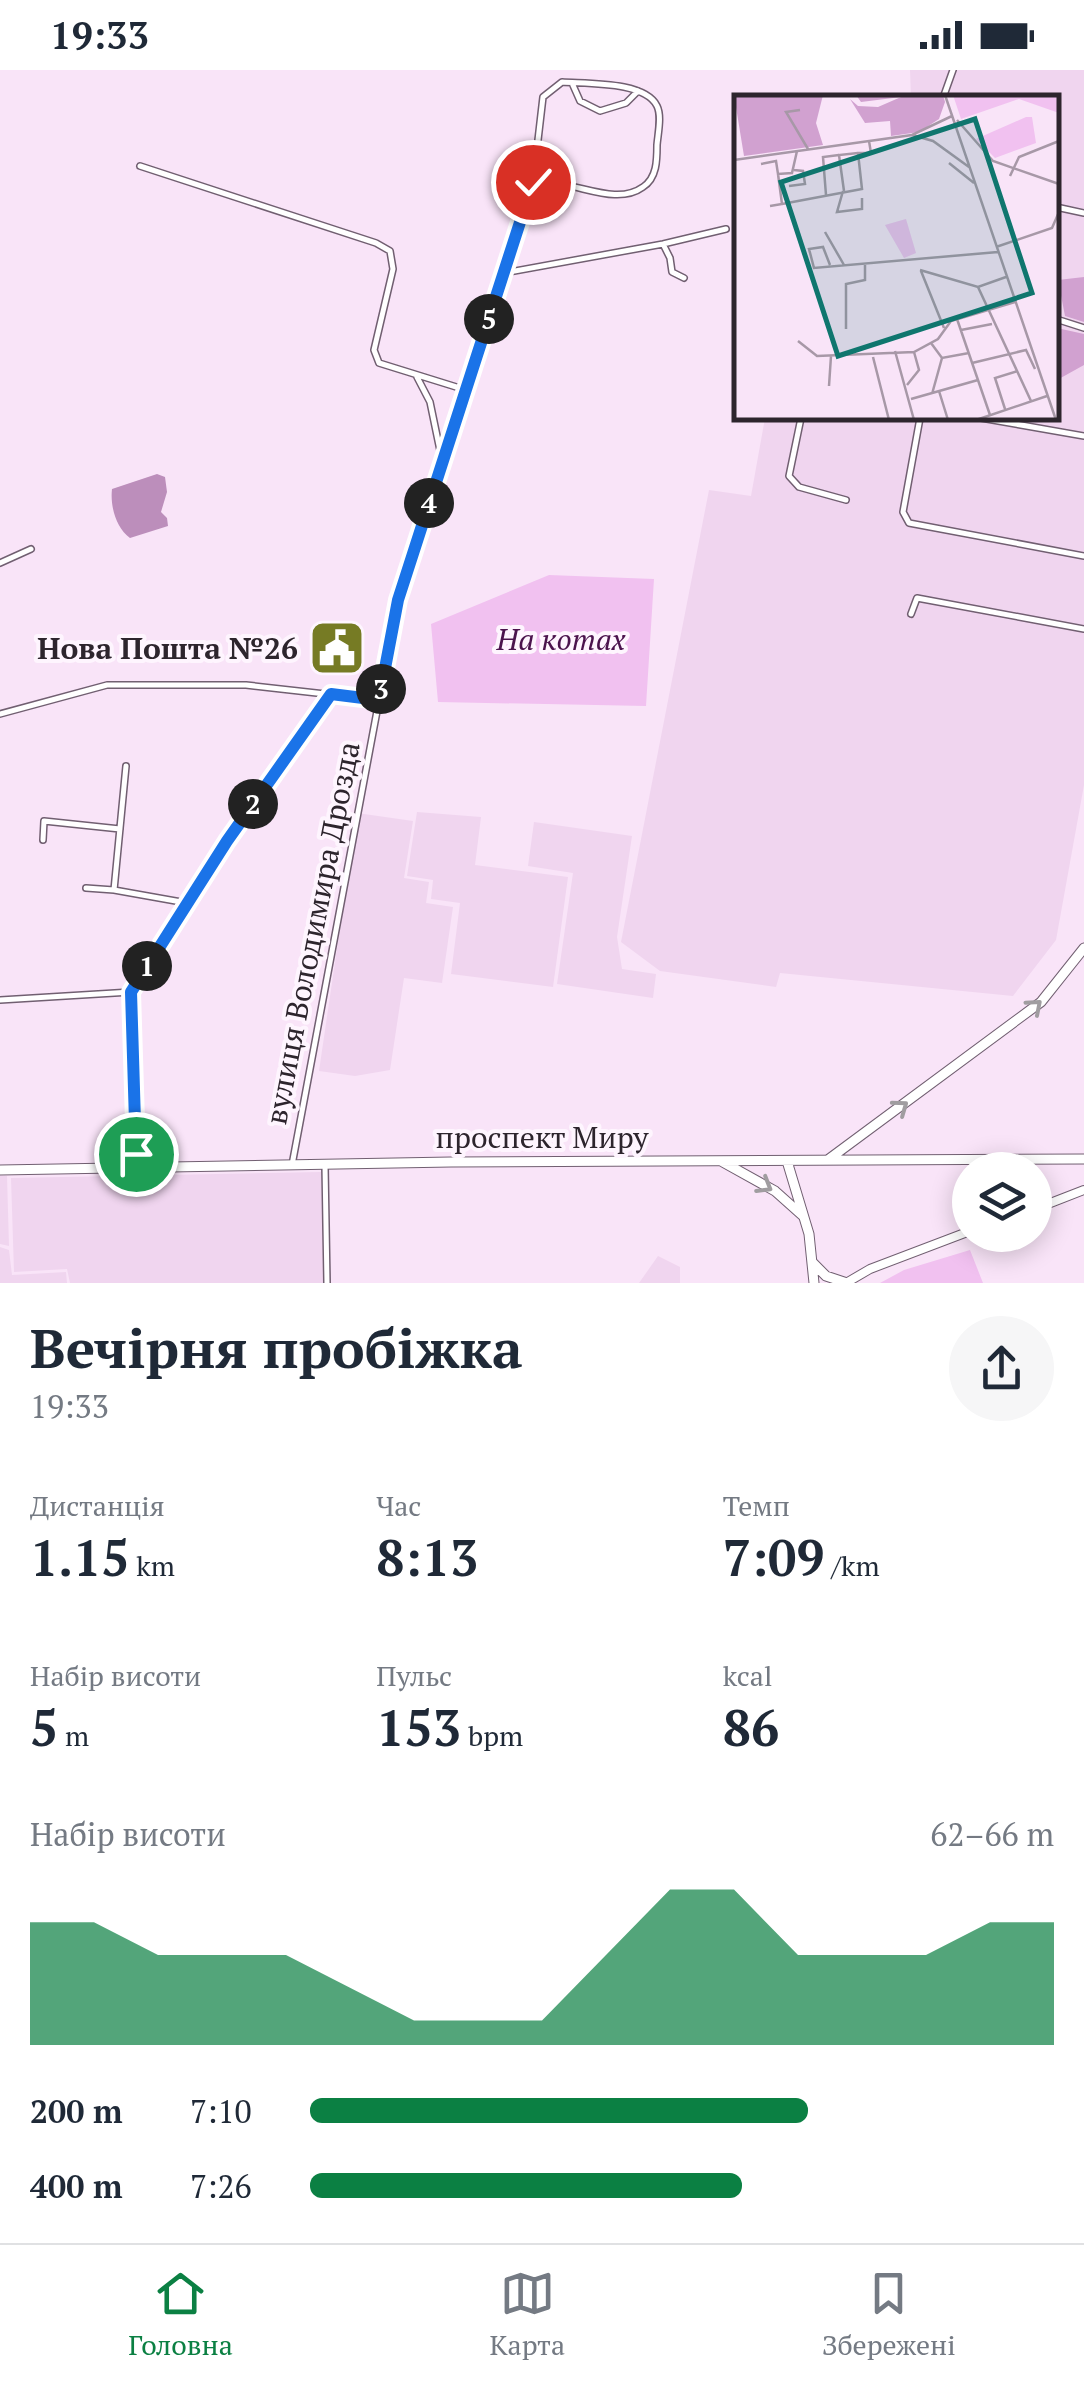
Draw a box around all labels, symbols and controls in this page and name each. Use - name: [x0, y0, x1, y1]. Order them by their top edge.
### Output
- text: 19:33: [50, 10, 149, 60]
- inset map: [734, 95, 1059, 420]
- pin: [491, 140, 576, 225]
- icon: check: [506, 155, 561, 210]
- pin: 5: [464, 294, 514, 344]
- text: 5: [481, 300, 497, 337]
- pin: 4: [404, 478, 454, 528]
- text: 4: [421, 484, 437, 521]
- public building icon: Нова Пошта №26: [307, 618, 367, 678]
- park label: На котах: [496, 619, 627, 659]
- place label: Нова Пошта №26: [37, 628, 298, 668]
- pin: 3: [356, 664, 406, 714]
- text: 3: [373, 670, 389, 707]
- street label: вулиця Володимира Дрозда: [255, 738, 369, 1128]
- pin: 2: [228, 779, 278, 829]
- text: 2: [245, 785, 261, 822]
- pin: 1: [122, 941, 172, 991]
- text: 1: [139, 947, 155, 984]
- one-way arrow: [1023, 999, 1041, 1017]
- one-way arrow: [890, 1102, 908, 1119]
- pin: [94, 1112, 179, 1197]
- street label: проспект Миру: [436, 1117, 649, 1157]
- icon: arrive: [109, 1127, 164, 1182]
- map controls: [952, 1152, 1052, 1252]
- button: layers: [952, 1152, 1052, 1252]
- one-way arrow: [754, 1174, 772, 1193]
- text: Вечірня пробіжка: [30, 1311, 523, 1384]
- button: share: [949, 1316, 1054, 1421]
- text: 19:33: [30, 1385, 109, 1427]
- text: Дистанція: [30, 1487, 165, 1524]
- text: Час: [376, 1487, 421, 1524]
- text: Темп: [723, 1487, 790, 1524]
- text: 1.15: [30, 1524, 130, 1590]
- text: 8:13: [376, 1524, 478, 1590]
- text: 7:09: [723, 1524, 825, 1590]
- text: km: [130, 1547, 175, 1584]
- text: /km: [825, 1547, 880, 1584]
- text: Набір висоти: [30, 1657, 201, 1694]
- text: Пульс: [376, 1657, 452, 1694]
- text: kcal: [723, 1657, 772, 1694]
- text: 5: [30, 1694, 58, 1760]
- text: 153: [376, 1694, 461, 1760]
- text: 86: [723, 1694, 779, 1760]
- text: m: [58, 1717, 89, 1754]
- text: bpm: [461, 1717, 523, 1754]
- text: Набір висоти: [30, 1813, 226, 1855]
- text: 62–66 m: [930, 1813, 1054, 1855]
- text: 200 m: [30, 2090, 122, 2132]
- text: 7:10: [190, 2090, 252, 2132]
- text: 400 m: [30, 2165, 122, 2207]
- text: 7:26: [190, 2165, 252, 2207]
- tab: Головна: [128, 2266, 233, 2363]
- tab: Карта: [490, 2266, 565, 2363]
- tab: Збережені: [822, 2266, 956, 2363]

